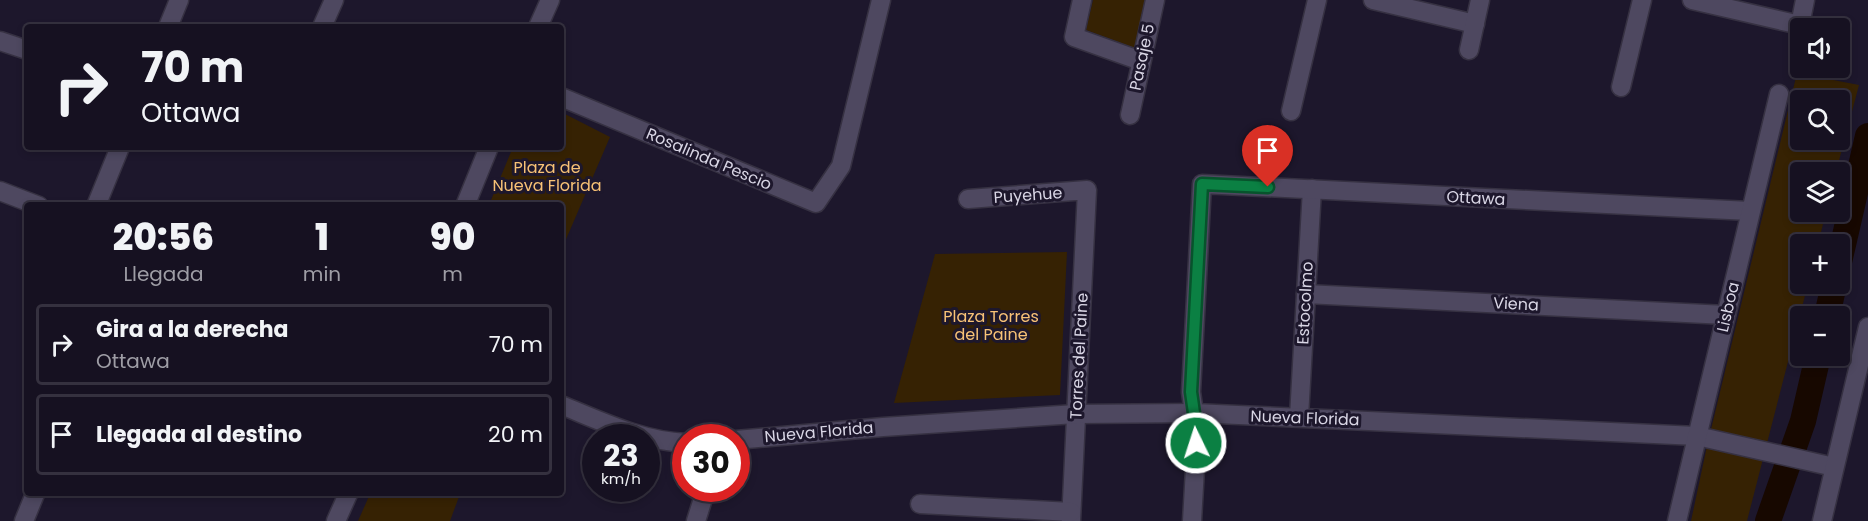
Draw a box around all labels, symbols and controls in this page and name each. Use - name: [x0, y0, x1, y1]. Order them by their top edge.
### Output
- map controls: [1790, 18, 1850, 366]
- button: sound: [1790, 18, 1850, 78]
- street label: Pasaje 5: [1124, 22, 1160, 92]
- text: 70 m: [141, 38, 244, 97]
- icon: right: [42, 48, 120, 126]
- button: search: [1790, 90, 1850, 150]
- text: Ottawa: [141, 94, 241, 131]
- street label: Rosalinda Pescio: [643, 122, 775, 196]
- pin: [1242, 125, 1293, 187]
- icon: arrive: [1251, 134, 1284, 167]
- park label: Plaza de Nueva Florida: [492, 156, 602, 197]
- button: layers: [1790, 162, 1850, 222]
- street label: Puyehue: [993, 181, 1063, 209]
- street label: Ottawa: [1446, 185, 1506, 211]
- text: 20:56: [113, 212, 214, 263]
- text: 1: [315, 212, 329, 263]
- text: 90: [430, 212, 475, 263]
- button: +: [1790, 234, 1850, 294]
- text: Llegada: [123, 260, 203, 288]
- text: min: [303, 260, 341, 288]
- text: m: [442, 260, 463, 288]
- street label: Estocolmo: [1291, 261, 1319, 345]
- street label: Lisboa: [1711, 280, 1745, 334]
- street label: Viena: [1493, 291, 1539, 317]
- street label: Torres del Paine: [1064, 292, 1094, 420]
- park label: Plaza Torres del Paine: [943, 305, 1039, 346]
- button: −: [1790, 306, 1850, 366]
- text: Gira a la derecha: [96, 314, 289, 345]
- icon: right: [45, 328, 78, 361]
- text: 70 m: [489, 329, 543, 360]
- text: Ottawa: [96, 347, 170, 375]
- street label: Nueva Florida: [1250, 405, 1360, 431]
- position arrow: [1164, 411, 1228, 475]
- street label: Nueva Florida: [764, 416, 874, 448]
- icon: arrive: [45, 418, 78, 451]
- text: Llegada al destino: [96, 419, 302, 450]
- text: 20 m: [488, 419, 543, 450]
- speed limit sign: 30: [672, 424, 750, 502]
- text: 23: [603, 434, 639, 477]
- text: km/h: [601, 468, 641, 489]

